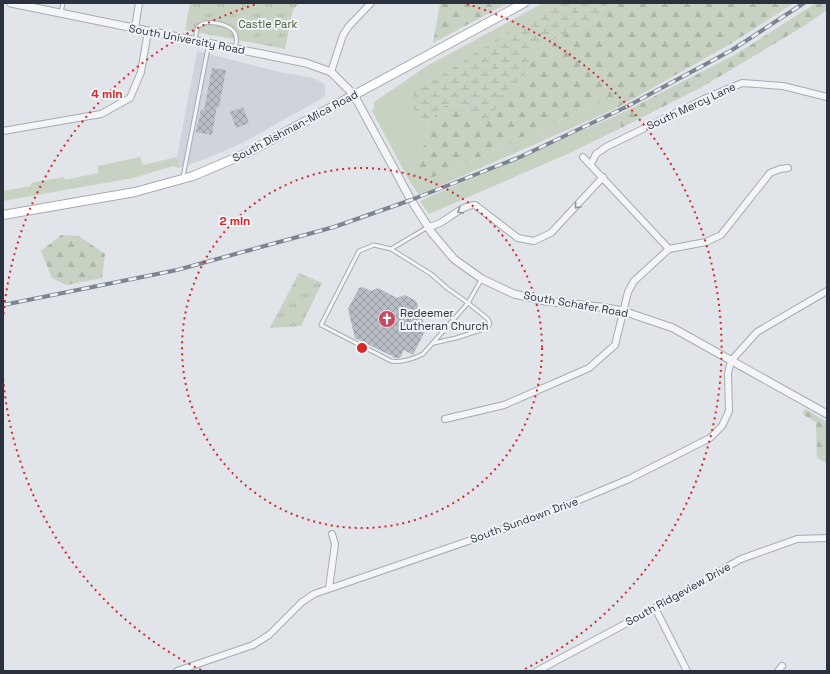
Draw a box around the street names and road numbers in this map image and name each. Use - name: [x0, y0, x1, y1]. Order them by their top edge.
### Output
- street label: South University Road: [128, 21, 246, 57]
- street label: South Mercy Lane: [644, 79, 738, 133]
- street label: South Dishman-Mica Road: [230, 87, 360, 165]
- street label: South Schafer Road: [523, 288, 629, 320]
- street label: South Sundown Drive: [468, 494, 580, 546]
- street label: South Ridgeview Drive: [623, 559, 733, 629]

